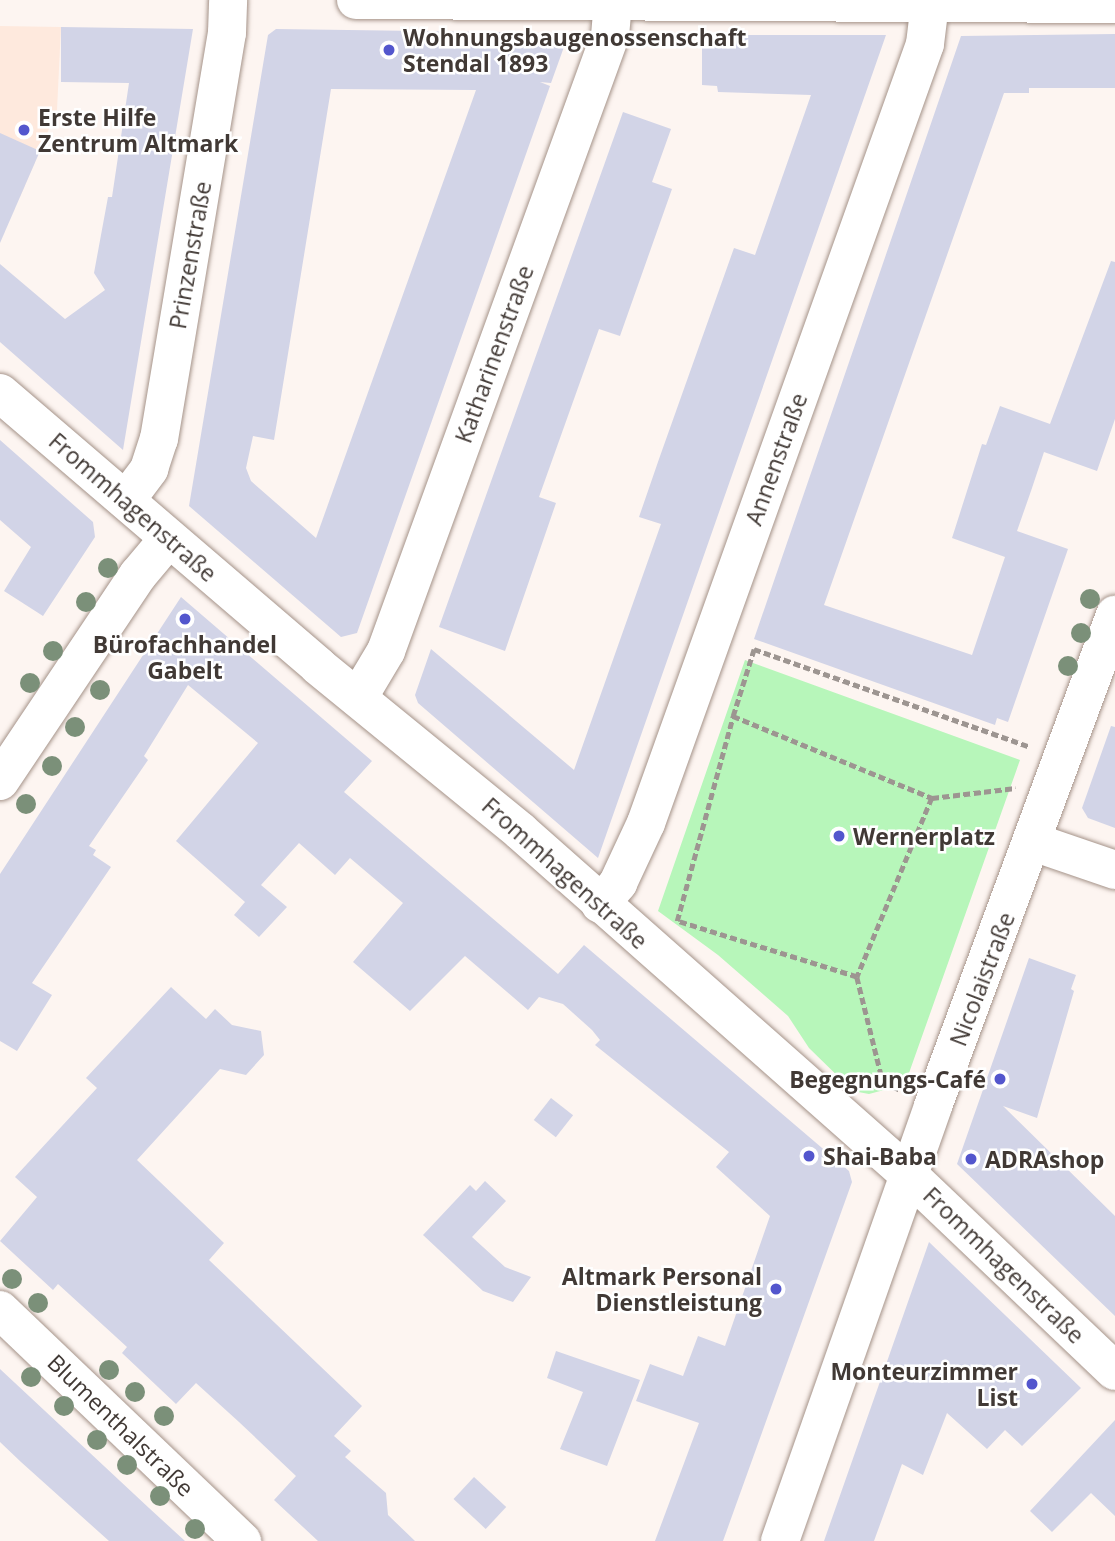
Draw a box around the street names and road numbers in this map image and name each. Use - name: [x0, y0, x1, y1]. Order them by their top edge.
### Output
- street label: Prinzenstraße: [163, 179, 217, 331]
- street label: Katharinenstraße: [449, 261, 539, 447]
- street label: Annenstraße: [739, 389, 813, 529]
- street label: Frommhagenstraße: [44, 427, 222, 587]
- street label: Frommhagenstraße: [477, 792, 653, 954]
- street label: Nicolaistraße: [944, 908, 1020, 1050]
- street label: Frommhagenstraße: [918, 1181, 1090, 1349]
- street label: Blumenthalstraße: [42, 1348, 200, 1502]

